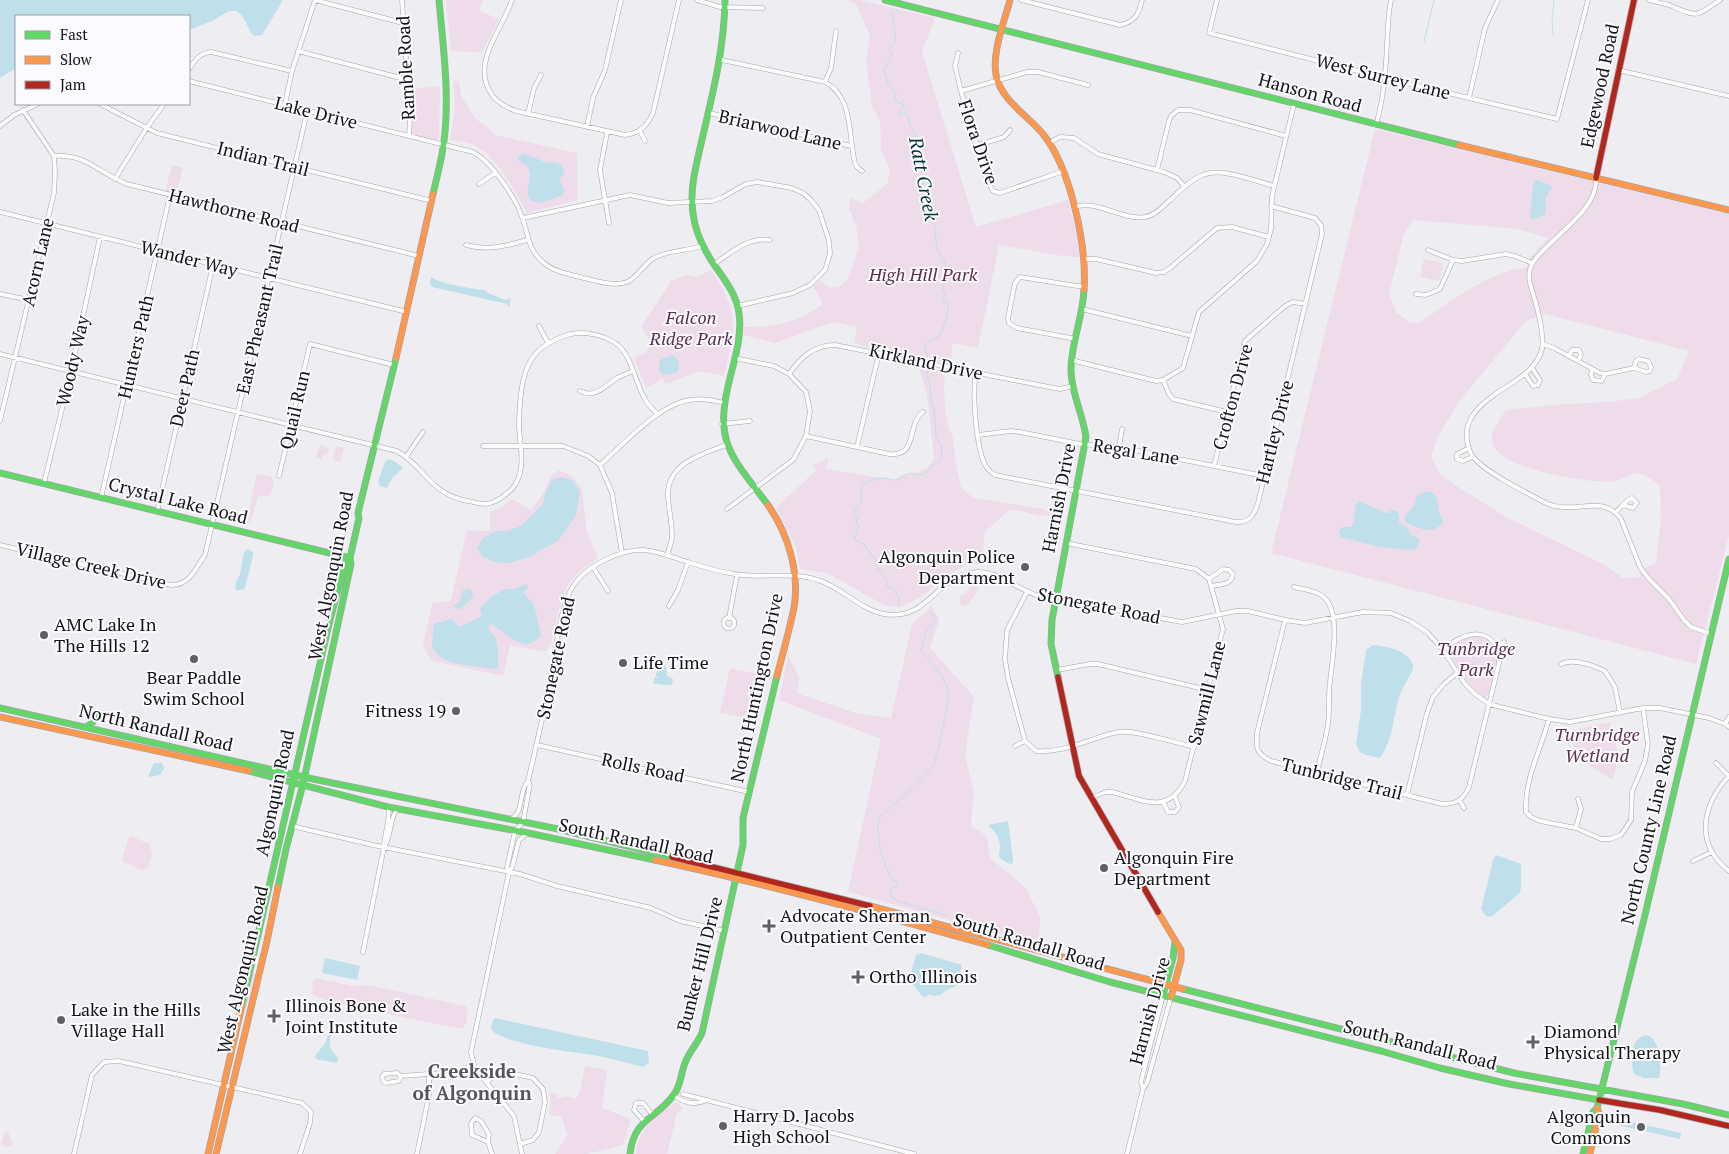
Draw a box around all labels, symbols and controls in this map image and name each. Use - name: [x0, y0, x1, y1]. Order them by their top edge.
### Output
- legend: [15, 15, 190, 105]
- street label: Ramble Road: [390, 15, 420, 121]
- street label: Edgewood Road: [1574, 22, 1624, 150]
- text: Fast: [60, 24, 88, 44]
- street label: West Surrey Lane: [1313, 48, 1453, 104]
- text: Slow: [60, 49, 93, 69]
- street label: Hanson Road: [1256, 67, 1364, 117]
- text: Jam: [60, 74, 86, 94]
- street label: Lake Drive: [272, 90, 360, 134]
- street label: Flora Drive: [953, 96, 1005, 187]
- street label: Briarwood Lane: [716, 103, 844, 155]
- water label: Ratt Creek: [904, 134, 945, 224]
- street label: Indian Trail: [215, 135, 312, 181]
- street label: Hawthorne Road: [166, 182, 302, 238]
- street label: Acorn Lane: [15, 215, 59, 309]
- street label: Wander Way: [138, 234, 241, 282]
- street label: East Pheasant Trail: [230, 241, 288, 396]
- park label: High Hill Park: [868, 262, 978, 286]
- street label: Hunters Path: [111, 292, 159, 401]
- park label: Falcon Ridge Park: [649, 305, 733, 350]
- street label: Woody Way: [50, 312, 94, 409]
- street label: Kirkland Drive: [867, 337, 985, 385]
- street label: Crofton Drive: [1206, 341, 1258, 453]
- street label: Deer Path: [163, 346, 205, 429]
- street label: Quail Run: [273, 368, 315, 452]
- street label: Hartley Drive: [1250, 377, 1299, 486]
- street label: Regal Lane: [1091, 432, 1181, 470]
- street label: Harnish Drive: [1036, 441, 1080, 555]
- street label: Crystal Lake Road: [106, 471, 250, 529]
- street label: West Algonquin Road: [302, 489, 358, 662]
- street label: Village Creek Drive: [14, 536, 169, 594]
- place label: Algonquin Police Department: [878, 544, 1015, 589]
- marker: Algonquin Police Department: [1019, 561, 1031, 573]
- street label: Stonegate Road: [1036, 581, 1163, 629]
- street label: North Huntington Drive: [724, 591, 788, 785]
- street label: Stonegate Road: [530, 594, 580, 721]
- place label: AMC Lake In The Hills 12: [54, 612, 157, 657]
- marker: AMC Lake In The Hills 12: [38, 629, 50, 641]
- park label: Tunbridge Park: [1437, 636, 1515, 681]
- street label: Sawmill Lane: [1181, 638, 1231, 747]
- place label: Life Time: [633, 650, 709, 674]
- marker: Bear Paddle Swim School: [188, 653, 200, 665]
- marker: Life Time: [617, 657, 629, 669]
- place label: Bear Paddle Swim School: [143, 665, 245, 710]
- street label: North Randall Road: [77, 698, 236, 756]
- place label: Fitness 19: [365, 698, 446, 722]
- marker: Fitness 19: [450, 705, 462, 717]
- park label: Turnbridge Wetland: [1554, 722, 1640, 767]
- street label: Algonquin Road: [249, 727, 299, 858]
- street label: North County Line Road: [1615, 733, 1681, 927]
- street label: Rolls Road: [600, 747, 687, 788]
- street label: Tunbridge Trail: [1279, 751, 1405, 805]
- street label: South Randall Road: [557, 812, 716, 868]
- place label: Algonquin Fire Department: [1114, 845, 1234, 890]
- marker: Algonquin Fire Department: [1098, 862, 1110, 874]
- street label: West Algonquin Road: [211, 883, 273, 1056]
- street label: Bunker Hill Drive: [671, 894, 727, 1034]
- place label: Advocate Sherman Outpatient Center: [780, 903, 930, 948]
- street label: South Randall Road: [951, 907, 1108, 976]
- marker: Advocate Sherman Outpatient Center: [762, 919, 776, 933]
- street label: Harnish Drive: [1123, 954, 1175, 1067]
- place label: Ortho Illinois: [869, 964, 977, 988]
- marker: Ortho Illinois: [851, 970, 865, 984]
- place label: Illinois Bone & Joint Institute: [285, 993, 407, 1038]
- place label: Lake in the Hills Village Hall: [71, 997, 201, 1042]
- marker: Illinois Bone & Joint Institute: [267, 1009, 281, 1023]
- street label: South Randall Road: [1341, 1013, 1499, 1075]
- marker: Lake in the Hills Village Hall: [55, 1014, 67, 1026]
- place label: Diamond Physical Therapy: [1544, 1019, 1681, 1064]
- marker: Diamond Physical Therapy: [1526, 1035, 1540, 1049]
- district label: Creekside of Algonquin: [412, 1058, 532, 1105]
- place label: Harry D. Jacobs High School: [733, 1103, 855, 1148]
- place label: Algonquin Commons: [1547, 1104, 1631, 1149]
- marker: Harry D. Jacobs High School: [717, 1120, 729, 1132]
- marker: Algonquin Commons: [1635, 1121, 1647, 1133]

